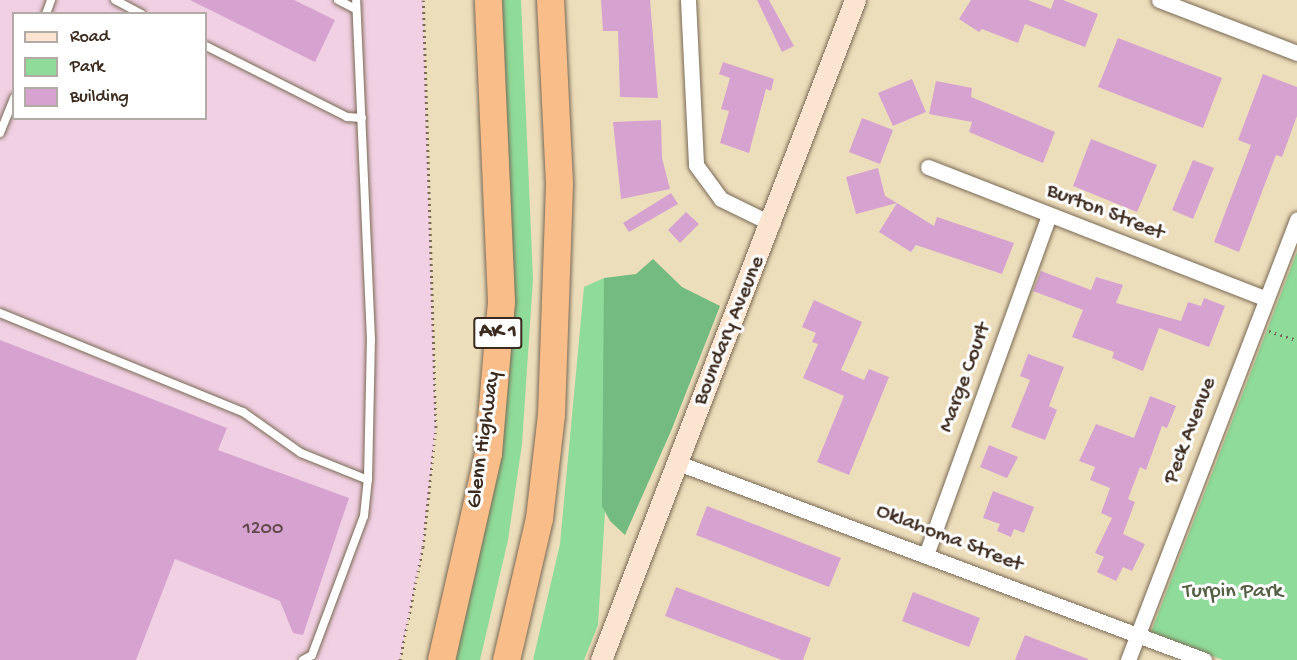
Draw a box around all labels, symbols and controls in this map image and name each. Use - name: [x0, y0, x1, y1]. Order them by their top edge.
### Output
- legend: [12, 12, 207, 120]
- text: Road: [70, 27, 109, 48]
- text: Park: [70, 57, 104, 78]
- text: Building: [70, 87, 129, 108]
- street label: Burton Street: [1042, 178, 1168, 248]
- street label: Boundary Aveune: [688, 253, 772, 409]
- road number: AK 1: [472, 315, 524, 351]
- street label: Marge Court: [934, 320, 998, 436]
- street label: Glenn Highway: [462, 370, 508, 510]
- street label: Peck Avenue: [1159, 374, 1223, 488]
- street label: Oklahoma Street: [872, 499, 1026, 579]
- house number: 1200: [243, 517, 283, 541]
- park label: Turpin Park: [1183, 580, 1283, 606]

